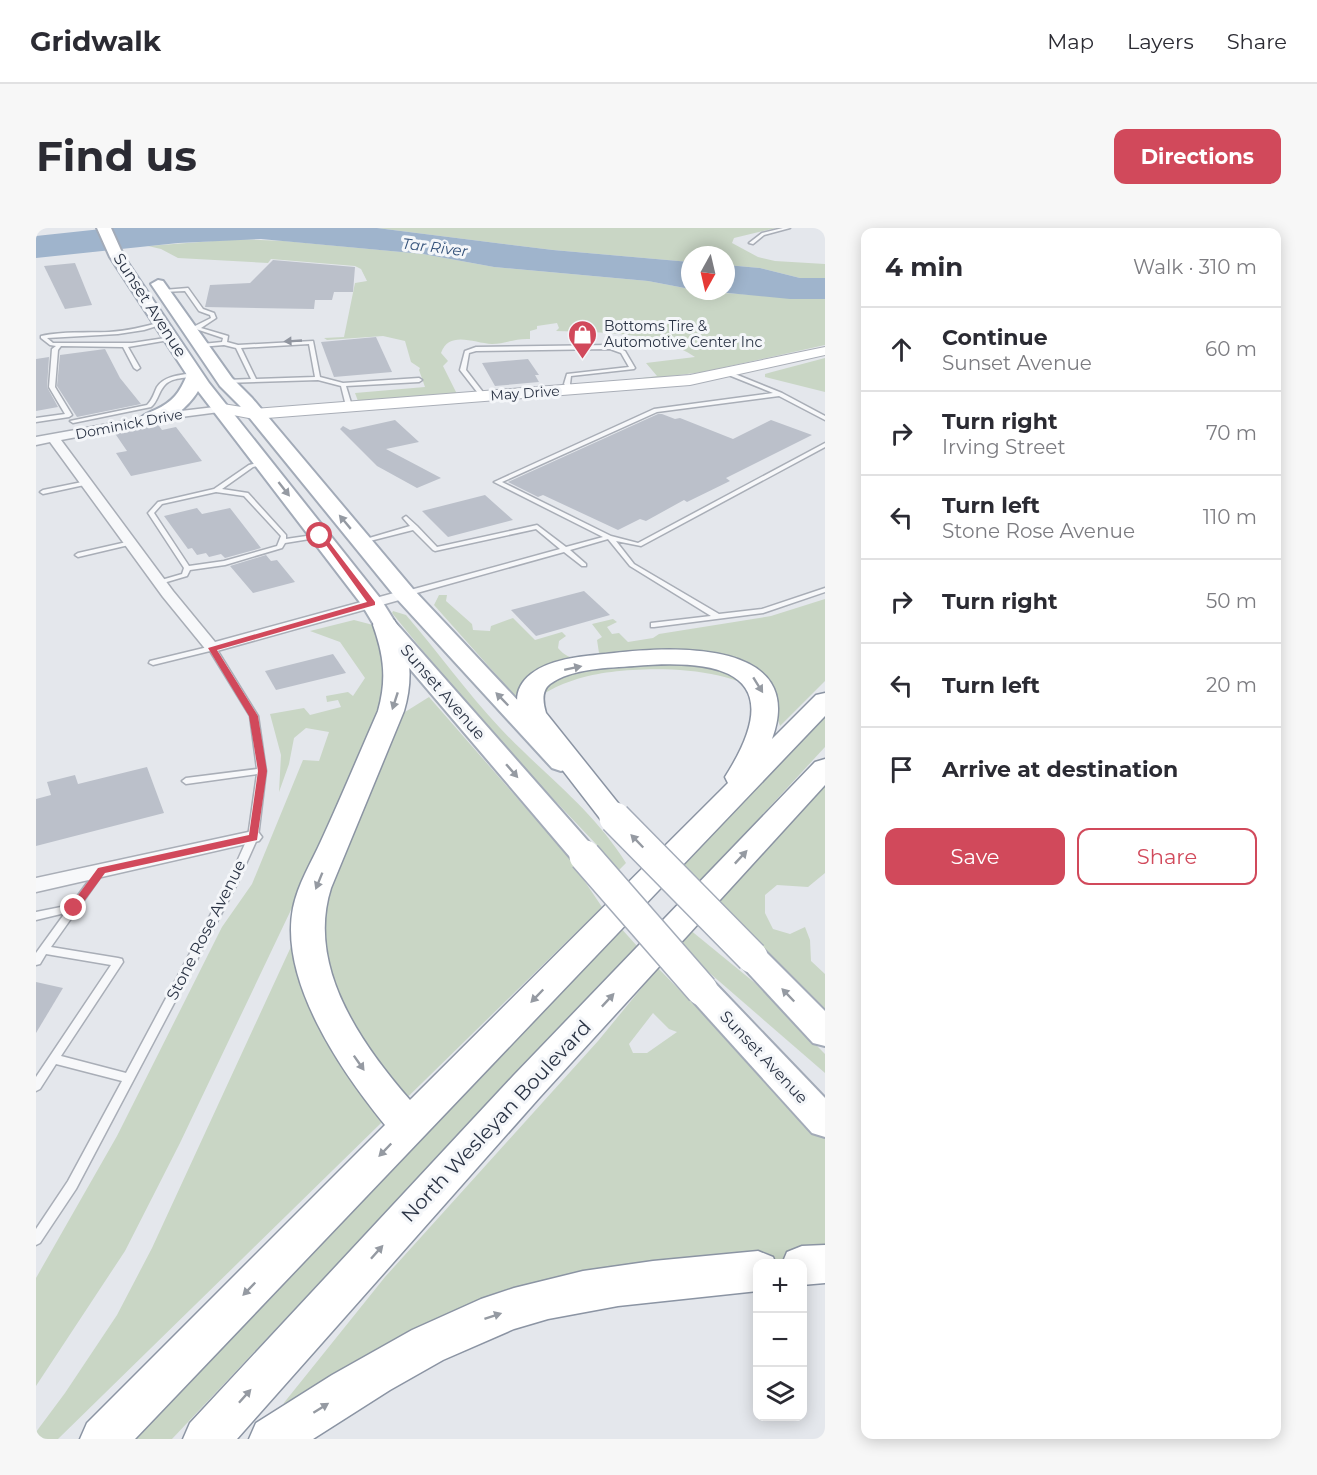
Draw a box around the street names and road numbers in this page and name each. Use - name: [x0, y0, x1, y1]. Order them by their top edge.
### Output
- street label: Sunset Avenue: [109, 250, 191, 360]
- street label: May Drive: [490, 382, 560, 404]
- street label: Dominick Drive: [74, 405, 184, 443]
- street label: Sunset Avenue: [396, 641, 490, 743]
- street label: Stone Rose Avenue: [162, 857, 250, 1003]
- street label: Sunset Avenue: [716, 1007, 812, 1107]
- street label: North Wesleyan Boulevard: [396, 1015, 596, 1227]

